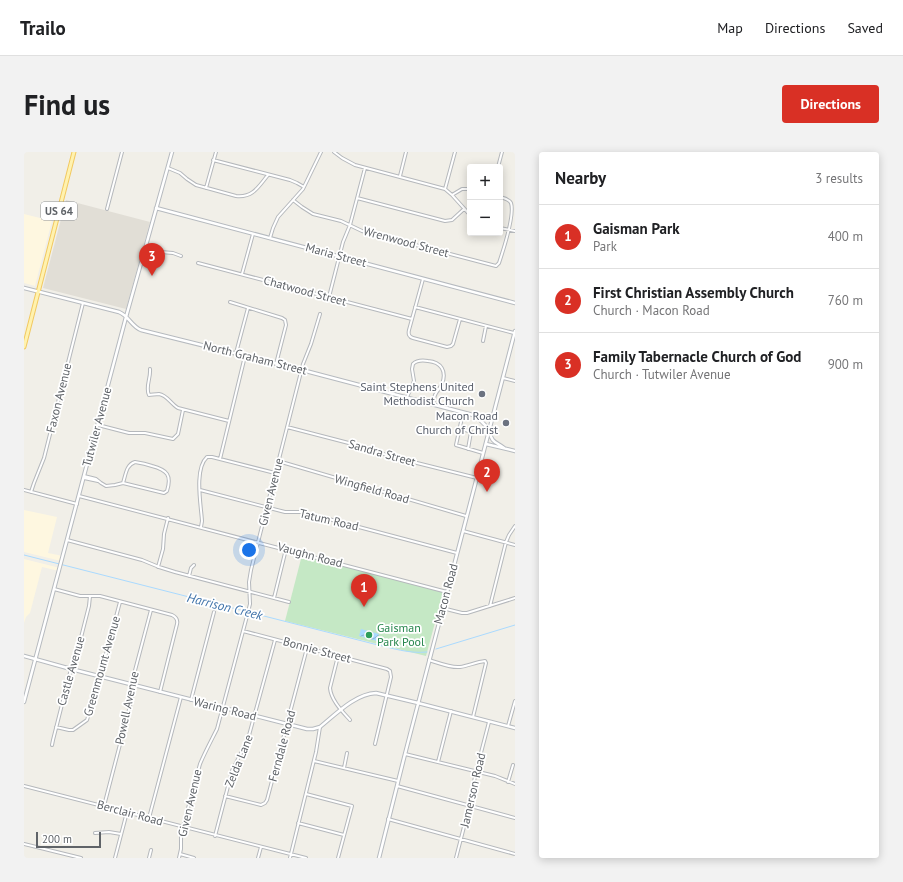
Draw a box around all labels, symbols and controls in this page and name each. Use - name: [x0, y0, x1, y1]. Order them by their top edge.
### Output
- text: Trailo: [20, 16, 66, 40]
- text: Map: [717, 19, 743, 37]
- text: Directions: [765, 19, 825, 37]
- text: Saved: [847, 19, 883, 37]
- button: Directions: [782, 85, 879, 123]
- text: Find us: [24, 86, 110, 123]
- map controls: [467, 164, 503, 236]
- button: +: [467, 164, 503, 200]
- text: Nearby: [555, 167, 606, 189]
- text: 3 results: [815, 170, 863, 187]
- button: −: [467, 200, 503, 236]
- road number: US 64: [41, 202, 77, 220]
- text: Gaisman Park: [593, 219, 680, 238]
- street label: Wrenwood Street: [362, 223, 451, 260]
- text: 1: [564, 228, 572, 245]
- text: 400 m: [828, 228, 863, 245]
- text: Park: [593, 238, 617, 255]
- street label: Maria Street: [304, 239, 368, 270]
- pin: 3: [139, 243, 165, 276]
- street label: Chatwood Street: [262, 272, 348, 309]
- text: First Christian Assembly Church: [593, 283, 794, 302]
- text: 2: [564, 292, 572, 309]
- text: 760 m: [828, 292, 863, 309]
- text: Church · Macon Road: [593, 302, 710, 319]
- street label: North Graham Street: [202, 337, 308, 378]
- text: Family Tabernacle Church of God: [593, 347, 801, 366]
- text: 3: [564, 356, 572, 373]
- text: 900 m: [828, 356, 863, 373]
- street label: Faxon Avenue: [43, 361, 74, 434]
- text: Church · Tutwiler Avenue: [593, 366, 731, 383]
- place label: Saint Stephens United Methodist Church: [360, 379, 474, 408]
- street label: Tutwiler Avenue: [79, 385, 114, 468]
- marker: Saint Stephens United Methodist Church: [477, 389, 487, 399]
- place label: Macon Road Church of Christ: [416, 408, 498, 437]
- marker: Macon Road Church of Christ: [501, 418, 511, 428]
- street label: Sandra Street: [347, 436, 417, 469]
- street label: Given Avenue: [255, 457, 286, 527]
- pin: 2: [474, 459, 500, 492]
- street label: Wingfield Road: [333, 471, 411, 506]
- street label: Tatum Road: [298, 505, 360, 534]
- street label: Vaughn Road: [275, 538, 344, 570]
- your location: [239, 540, 259, 560]
- street label: Macon Road: [430, 562, 461, 626]
- pin: 1: [351, 574, 377, 607]
- water label: Harrison Creek: [185, 589, 266, 624]
- street label: Greenmount Avenue: [80, 614, 123, 718]
- place label: Gaisman Park Pool: [377, 620, 425, 649]
- marker: Gaisman Park Pool: [364, 630, 374, 640]
- street label: Bonnie Street: [282, 633, 353, 666]
- street label: Castle Avenue: [53, 634, 88, 707]
- street label: Powell Avenue: [111, 670, 142, 746]
- street label: Waring Road: [192, 693, 258, 724]
- street label: Ferndale Road: [265, 708, 298, 783]
- street label: Zelda Lane: [221, 732, 256, 789]
- street label: Jamerson Road: [456, 751, 488, 830]
- street label: Given Avenue: [174, 768, 205, 838]
- street label: Berclair Road: [95, 796, 165, 829]
- scale bar: [36, 830, 101, 849]
- text: 200 m: [42, 832, 72, 846]

